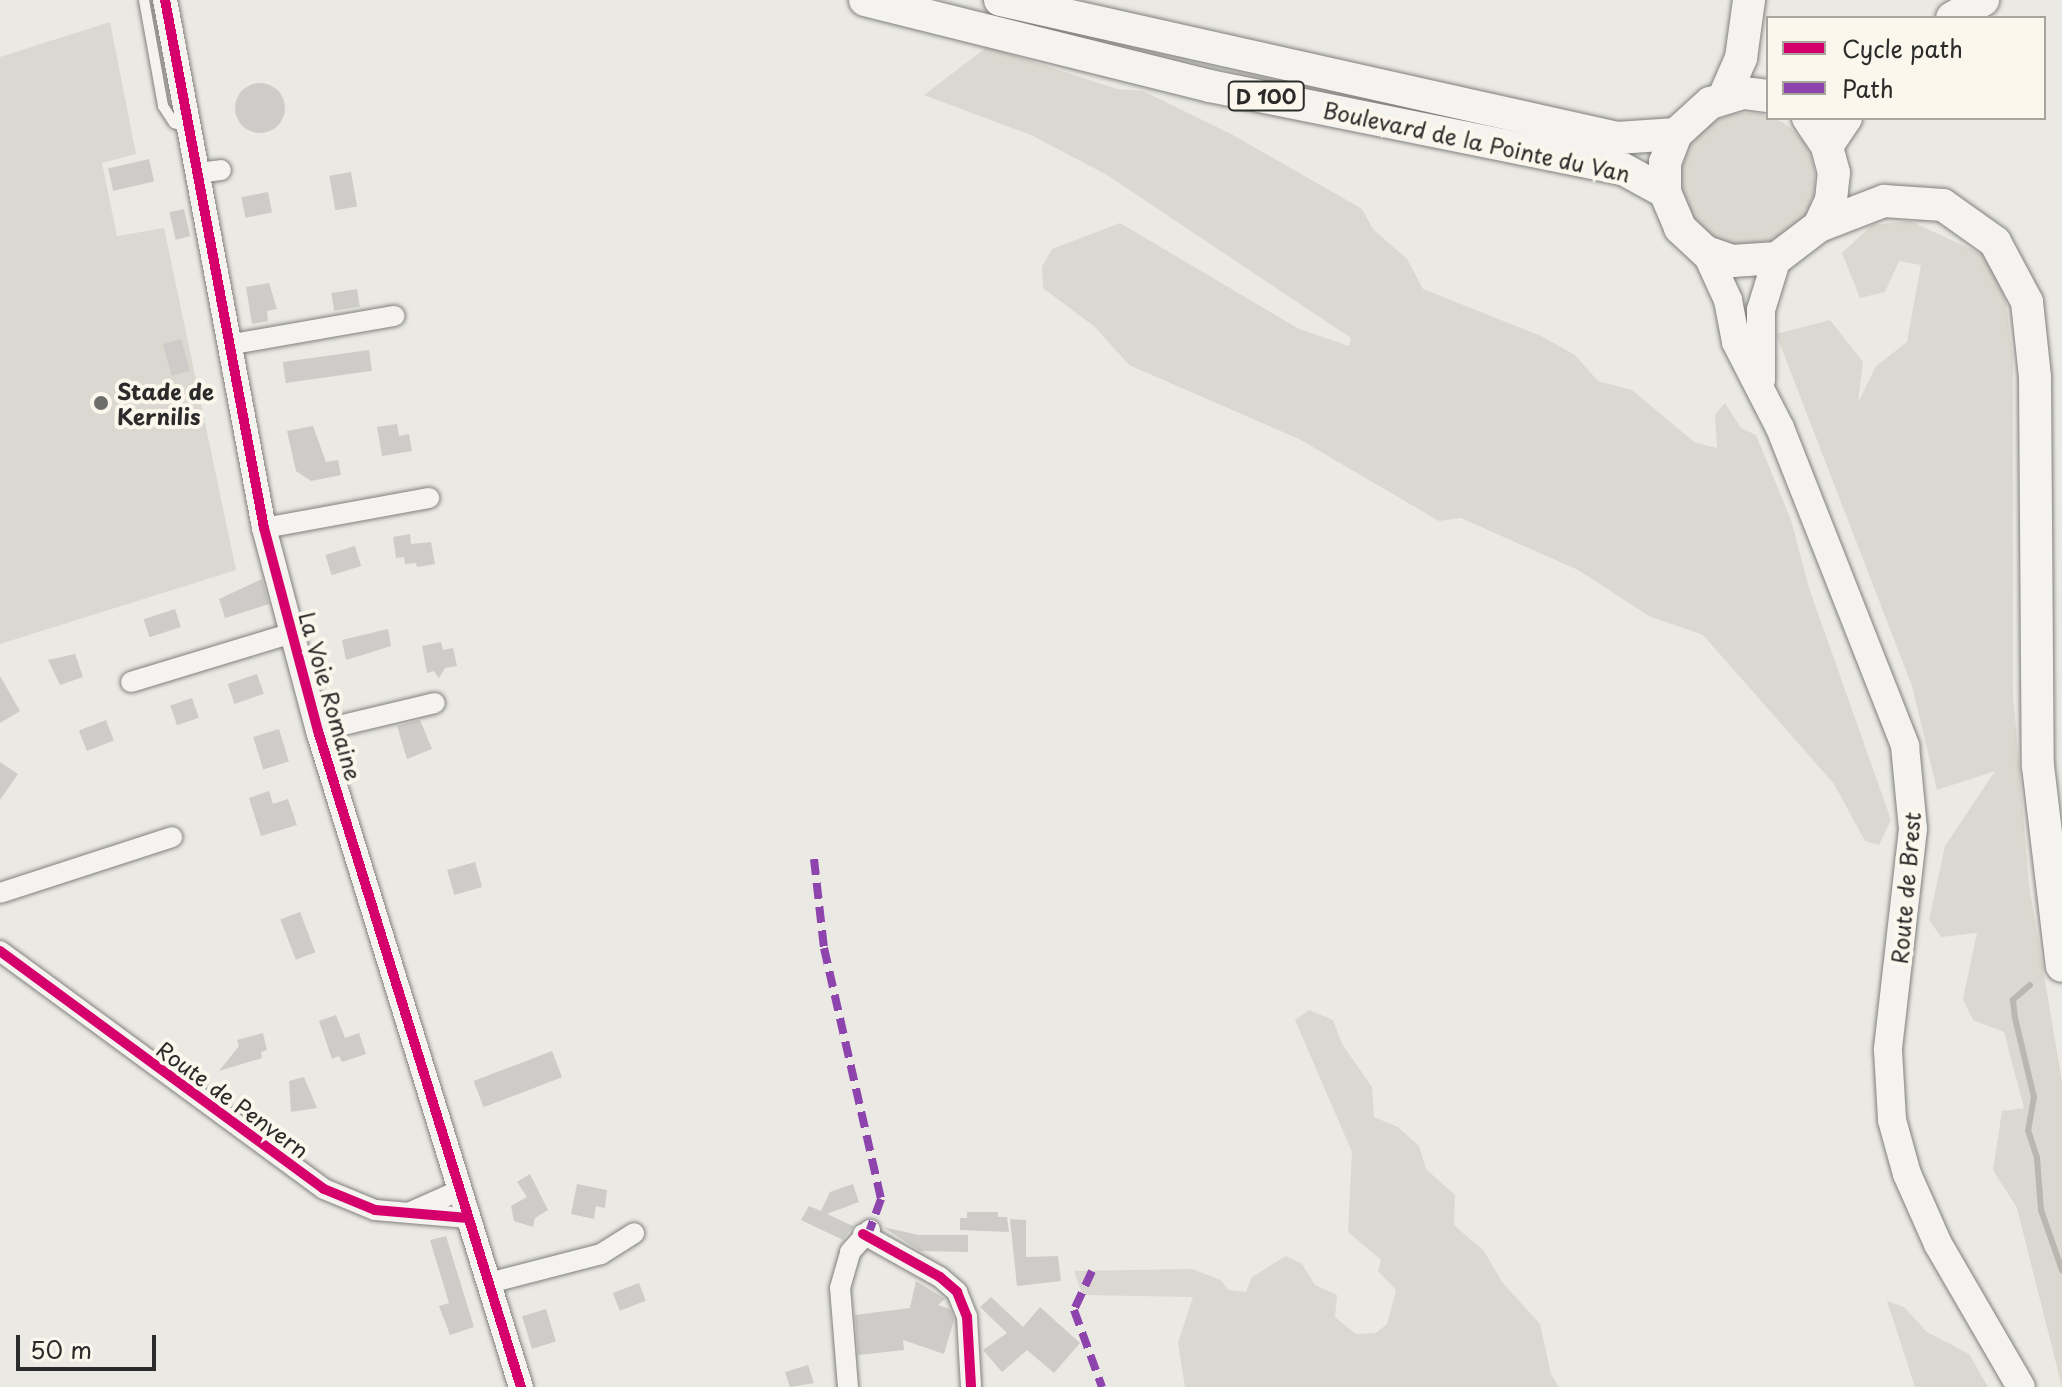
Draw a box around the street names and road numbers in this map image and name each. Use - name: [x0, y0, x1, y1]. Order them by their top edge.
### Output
- road number: D 100: [1226, 80, 1306, 112]
- street label: Boulevard de la Pointe du Van: [1320, 95, 1634, 187]
- street label: La Voie Romaine: [294, 608, 368, 784]
- street label: Route de Brest: [1885, 810, 1925, 966]
- street label: Route de Penvern: [151, 1034, 315, 1164]

